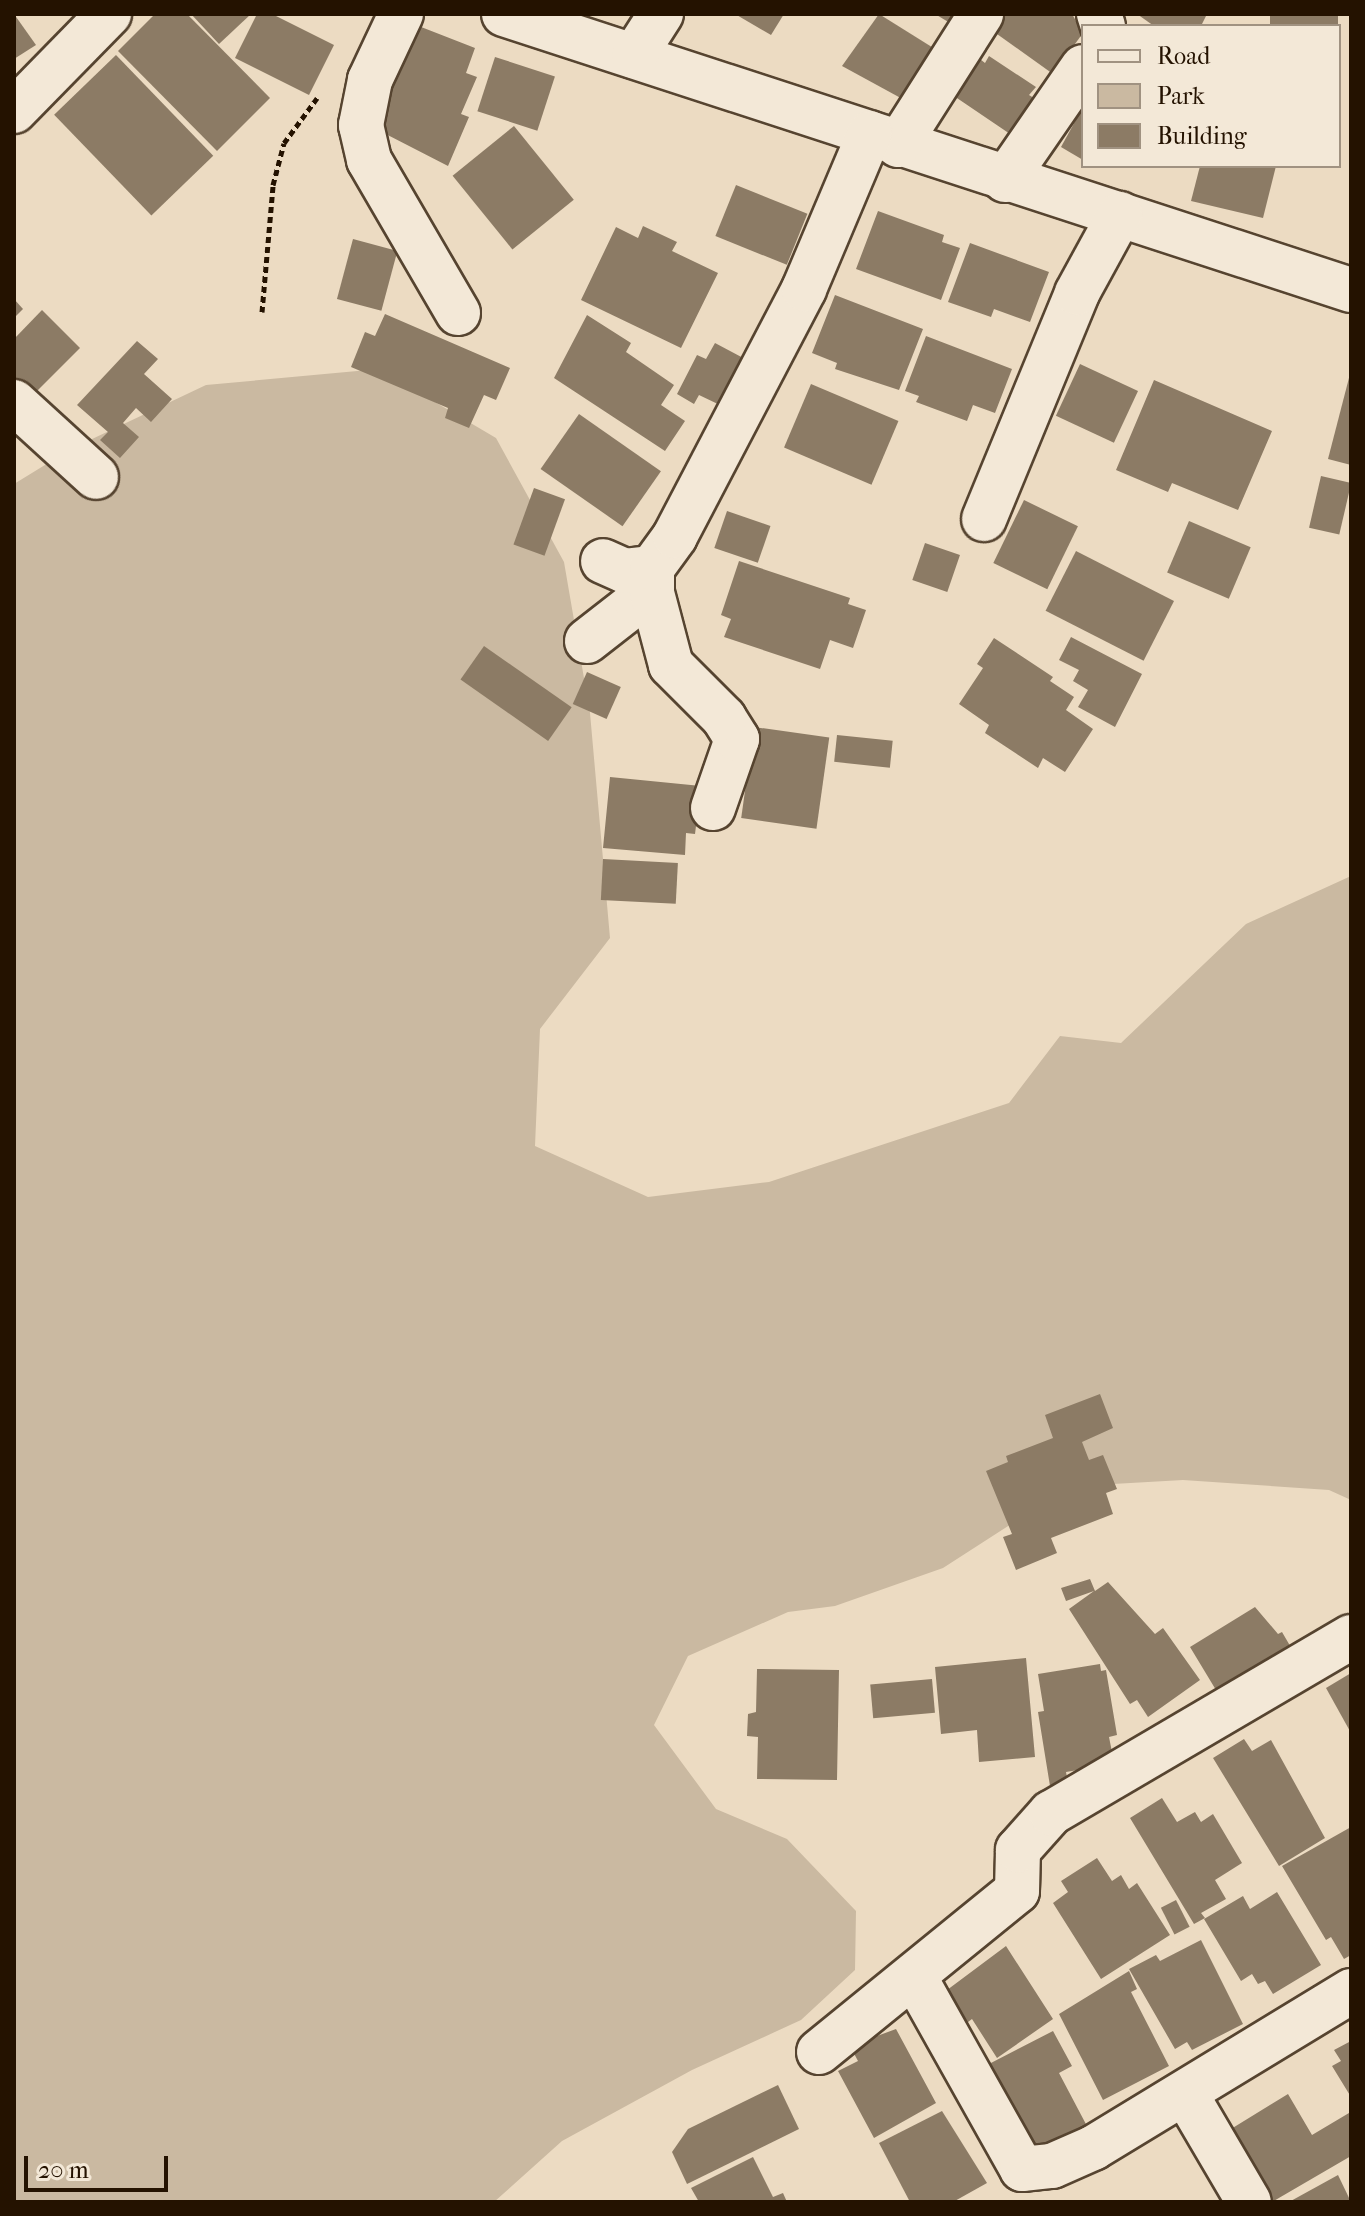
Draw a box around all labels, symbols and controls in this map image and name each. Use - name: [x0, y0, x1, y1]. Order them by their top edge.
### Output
- legend: [1081, 24, 1341, 168]
- text: Road: [1157, 42, 1210, 70]
- text: Park: [1157, 82, 1205, 110]
- text: Building: [1157, 122, 1247, 150]
- scale bar: [28, 2140, 172, 2190]
- text: 20 m: [38, 2156, 89, 2184]

